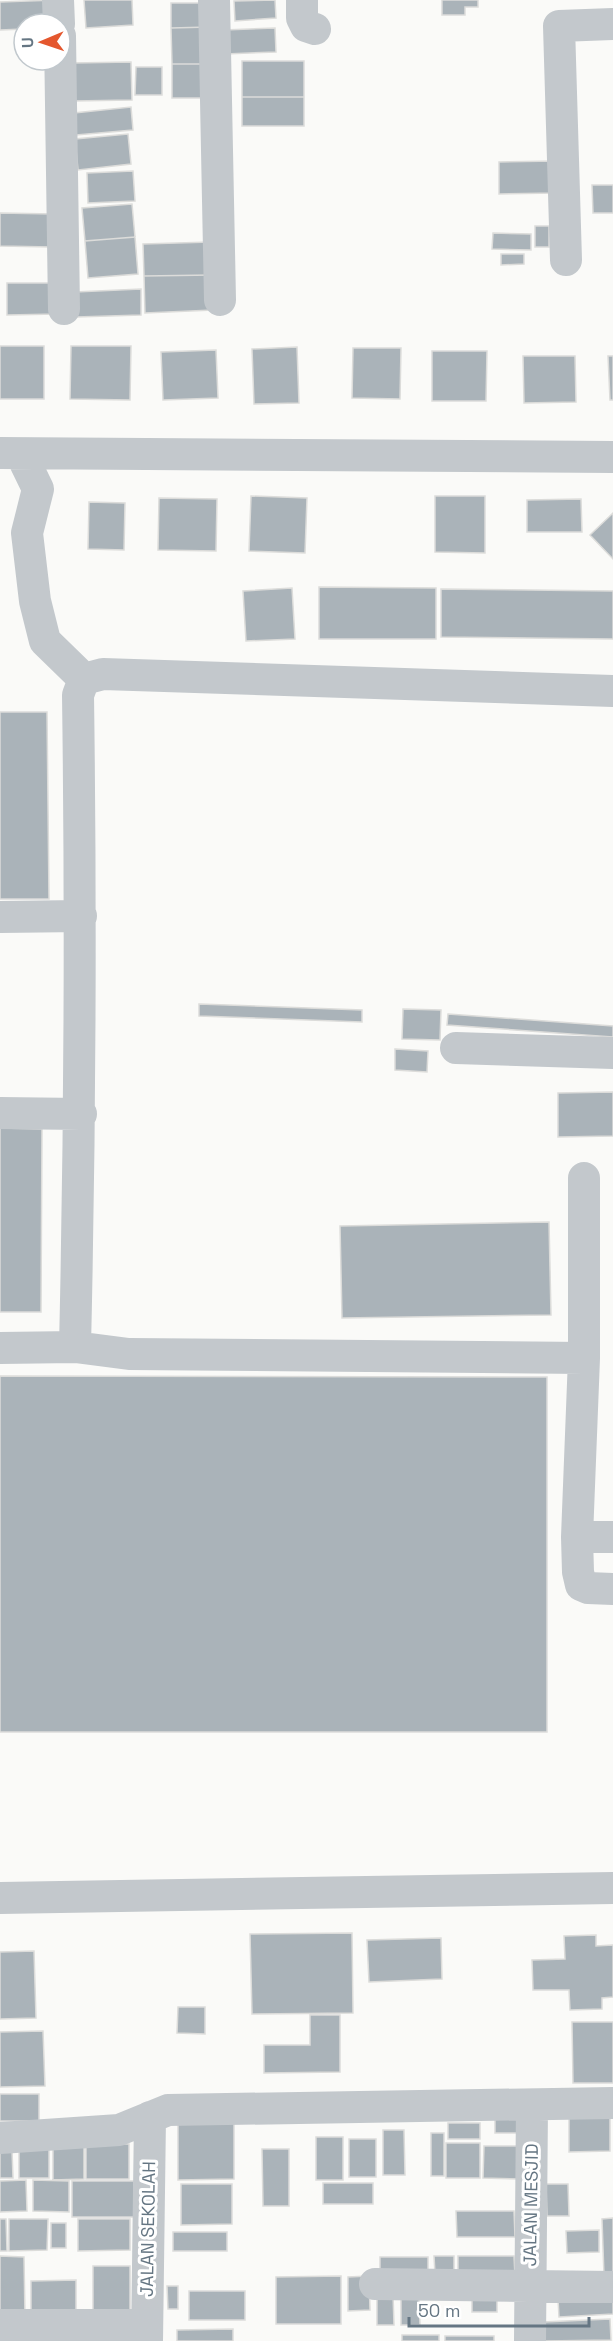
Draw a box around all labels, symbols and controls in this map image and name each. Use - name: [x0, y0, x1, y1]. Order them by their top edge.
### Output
- north arrow: [12, 12, 72, 72]
- text: U: [17, 37, 38, 48]
- street label: JALAN MESJID: [518, 2143, 543, 2267]
- street label: JALAN SEKOLAH: [135, 2161, 160, 2297]
- scale bar: [409, 2290, 589, 2328]
- text: 50 m: [418, 2299, 460, 2322]

